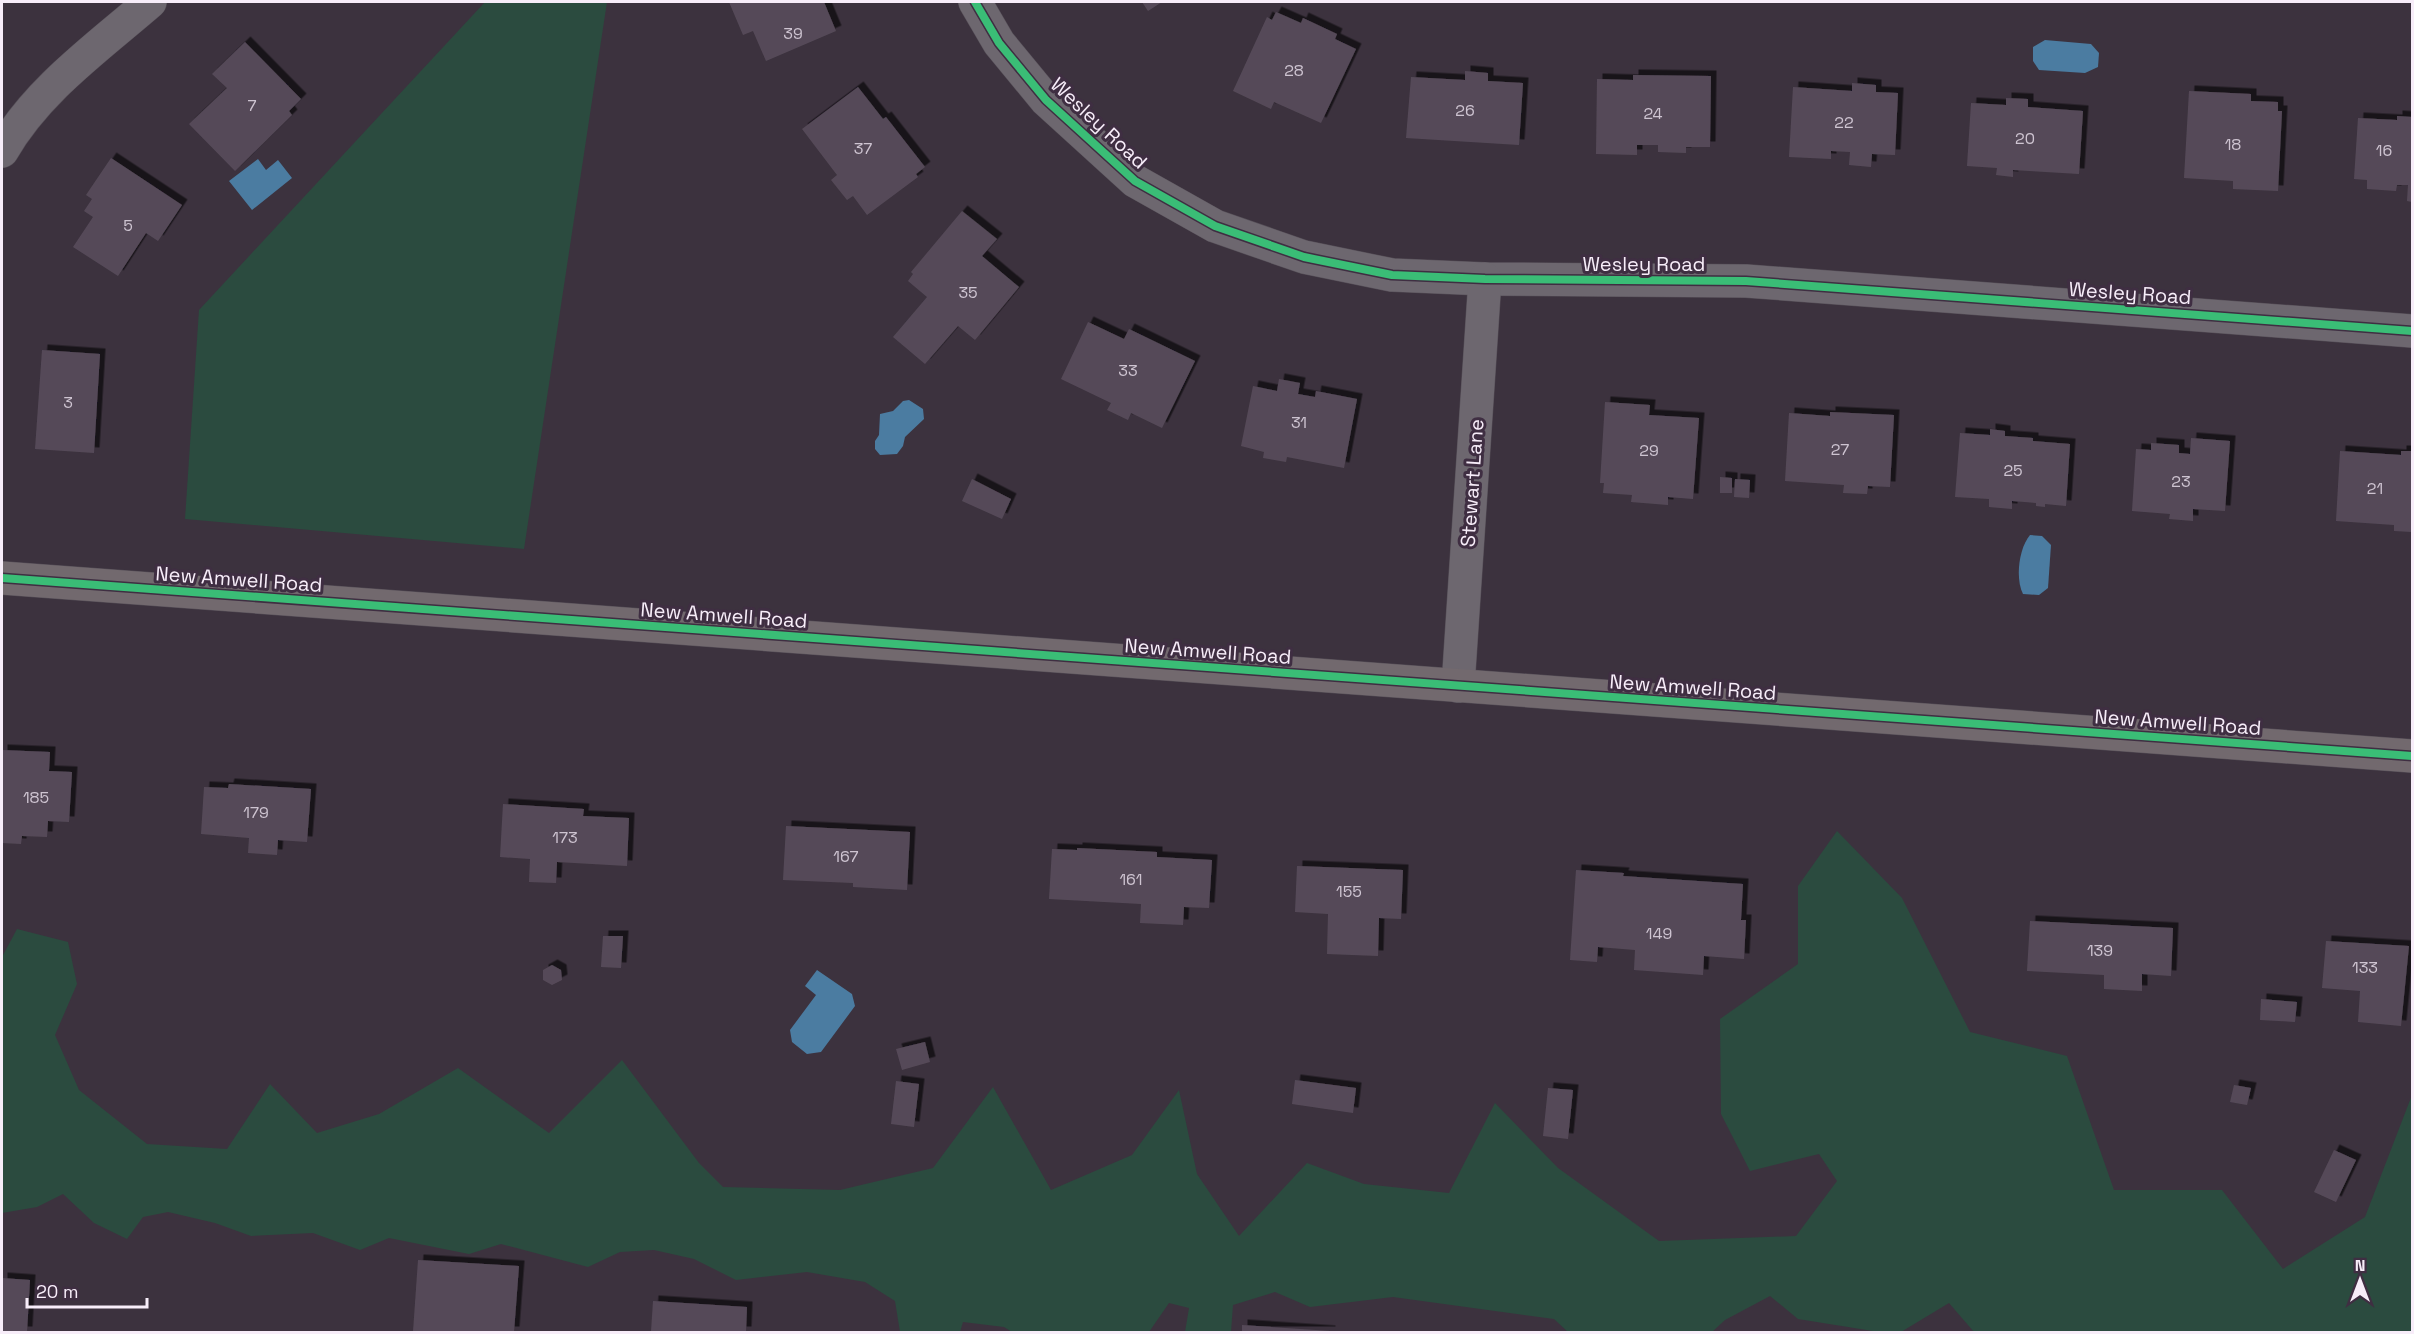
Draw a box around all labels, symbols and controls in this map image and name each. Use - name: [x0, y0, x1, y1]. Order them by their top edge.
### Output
- house number: 39: [783, 23, 803, 44]
- house number: 28: [1284, 60, 1304, 81]
- street label: Wesley Road: [1045, 72, 1153, 174]
- house number: 7: [247, 95, 257, 116]
- house number: 26: [1455, 100, 1475, 121]
- house number: 24: [1643, 103, 1663, 124]
- house number: 22: [1834, 112, 1854, 133]
- house number: 20: [2015, 128, 2035, 149]
- house number: 18: [2225, 134, 2241, 155]
- house number: 37: [854, 138, 872, 159]
- house number: 16: [2376, 140, 2392, 161]
- house number: 5: [123, 215, 133, 236]
- street label: Wesley Road: [1583, 251, 1705, 277]
- street label: Wesley Road: [2068, 276, 2192, 310]
- house number: 35: [958, 282, 978, 303]
- house number: 33: [1118, 360, 1138, 381]
- house number: 3: [63, 392, 73, 413]
- house number: 31: [1291, 412, 1307, 433]
- street label: Stewart Lane: [1455, 418, 1489, 548]
- house number: 27: [1831, 439, 1849, 460]
- house number: 29: [1639, 440, 1659, 461]
- house number: 25: [2003, 460, 2023, 481]
- house number: 23: [2171, 471, 2191, 492]
- house number: 21: [2367, 478, 2383, 499]
- street label: New Amwell Road: [155, 560, 323, 598]
- street label: New Amwell Road: [640, 596, 808, 634]
- street label: New Amwell Road: [1124, 632, 1292, 670]
- street label: New Amwell Road: [1609, 668, 1777, 706]
- street label: New Amwell Road: [2094, 703, 2262, 741]
- house number: 185: [23, 787, 49, 808]
- house number: 179: [243, 802, 269, 823]
- house number: 173: [552, 827, 578, 848]
- house number: 167: [833, 846, 859, 867]
- house number: 161: [1119, 869, 1143, 890]
- house number: 155: [1336, 881, 1362, 902]
- house number: 149: [1646, 923, 1672, 944]
- house number: 139: [2087, 940, 2113, 961]
- house number: 133: [2352, 957, 2378, 978]
- north arrow: [2330, 1250, 2390, 1310]
- text: N: [2355, 1255, 2365, 1276]
- scale bar: [27, 1271, 147, 1309]
- text: 20 m: [36, 1280, 79, 1303]

